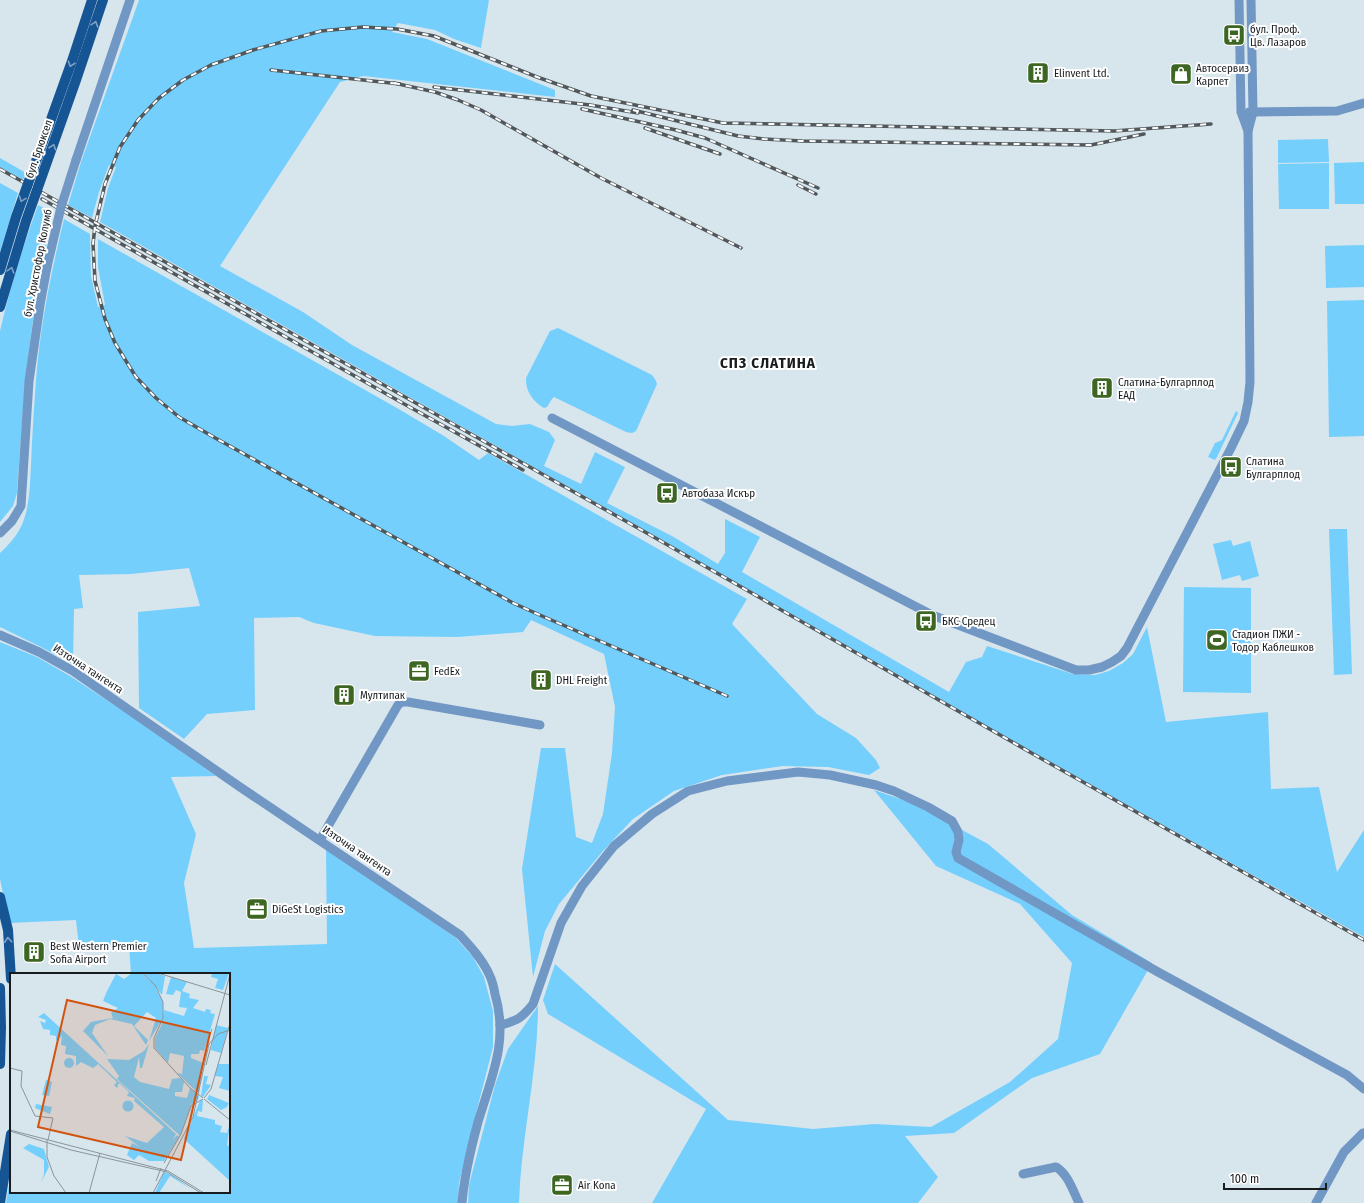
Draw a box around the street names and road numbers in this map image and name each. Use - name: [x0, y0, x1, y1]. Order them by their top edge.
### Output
- street label: бул. Брюксел: [23, 118, 55, 180]
- street label: бул. Христофор Колумб: [21, 208, 55, 318]
- street label: Източна тангента: [51, 642, 125, 696]
- street label: Източна тангента: [320, 823, 394, 879]

